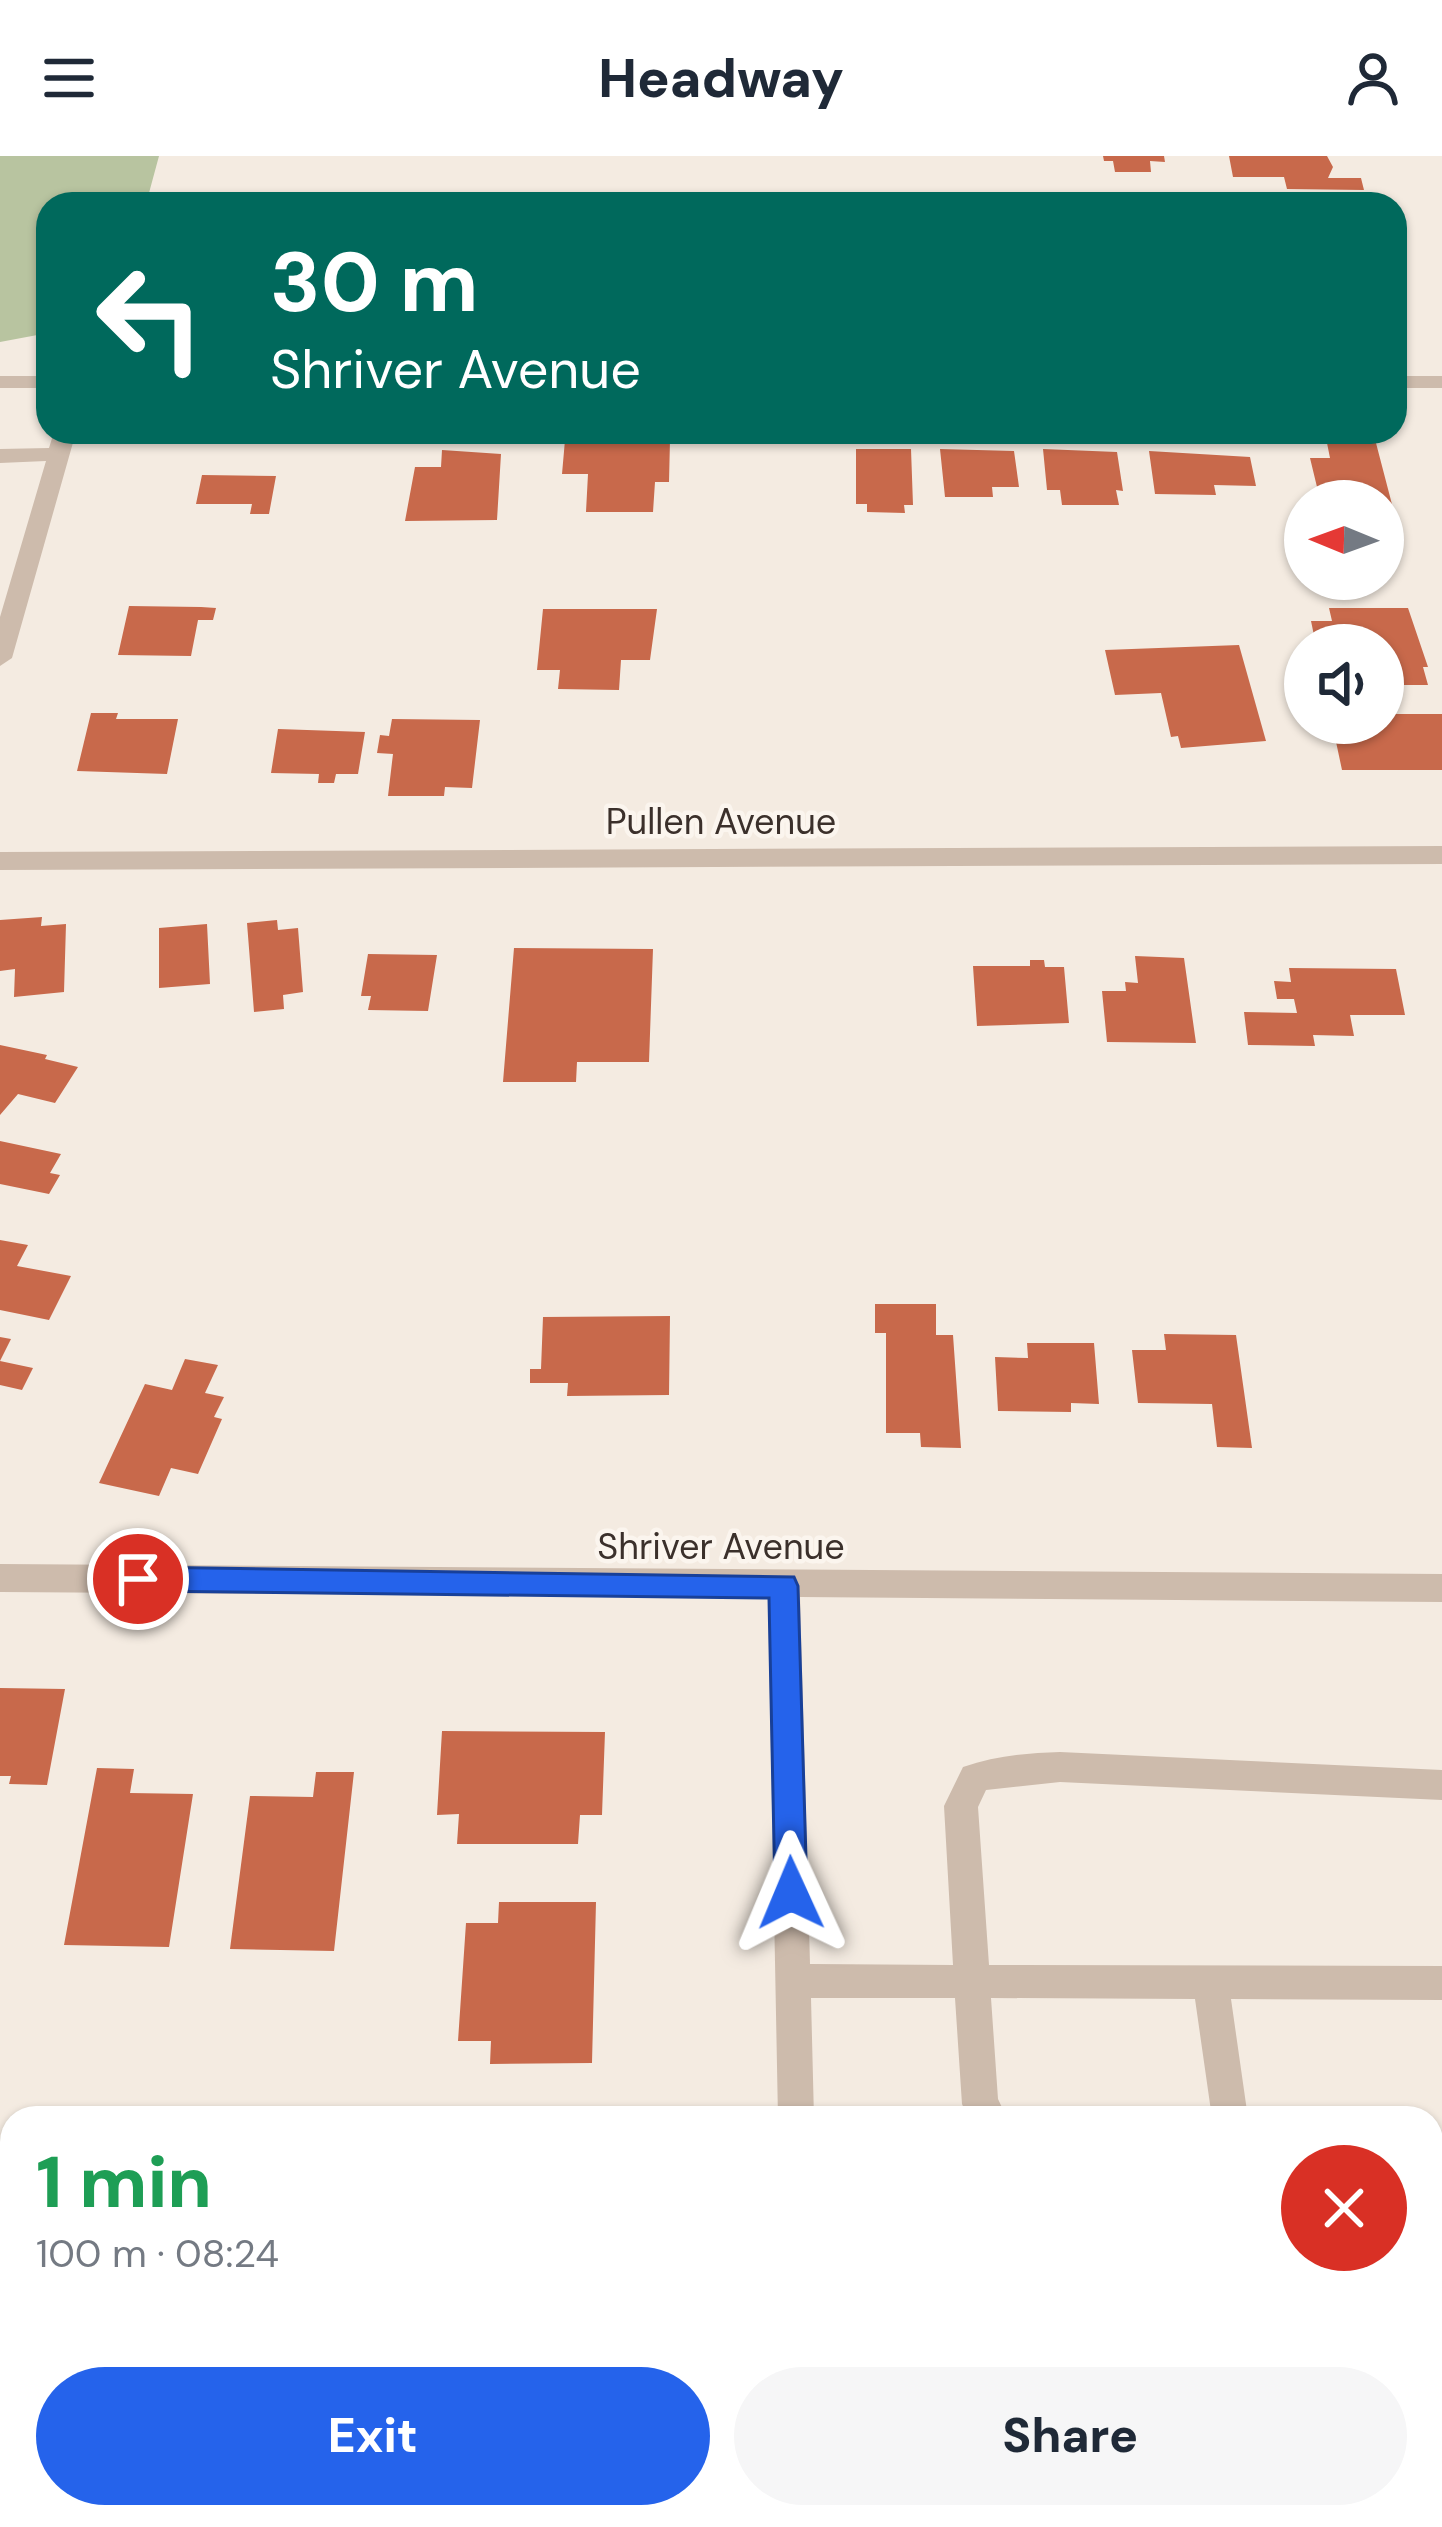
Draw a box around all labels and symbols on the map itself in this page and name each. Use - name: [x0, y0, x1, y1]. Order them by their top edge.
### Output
- north arrow: [1284, 480, 1404, 600]
- street label: Pullen Avenue: [606, 798, 836, 845]
- street label: Shriver Avenue: [597, 1523, 845, 1570]
- pin: [87, 1528, 189, 1630]
- position arrow: [728, 1830, 854, 1956]

